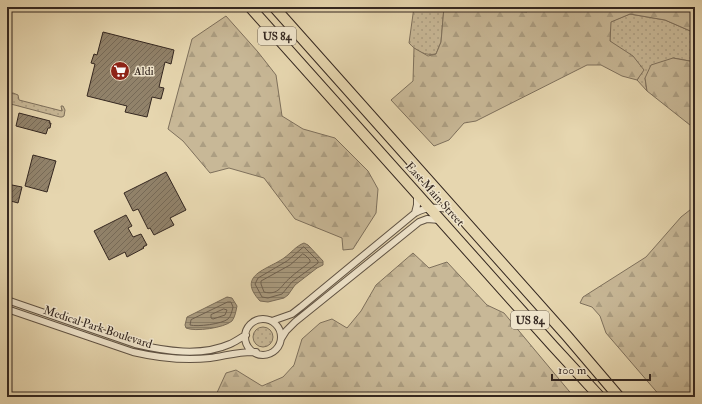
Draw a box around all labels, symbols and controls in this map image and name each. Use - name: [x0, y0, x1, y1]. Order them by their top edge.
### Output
- road number: US 84: [258, 27, 296, 45]
- supermarket icon: Aldi: [109, 60, 131, 82]
- place label: Aldi: [133, 64, 154, 79]
- street label: East Main Street: [402, 159, 468, 230]
- street label: Medical Park Boulevard: [42, 303, 154, 352]
- road number: US 84: [511, 311, 549, 329]
- scale bar: [552, 356, 650, 382]
- text: 100 m: [558, 363, 587, 378]

